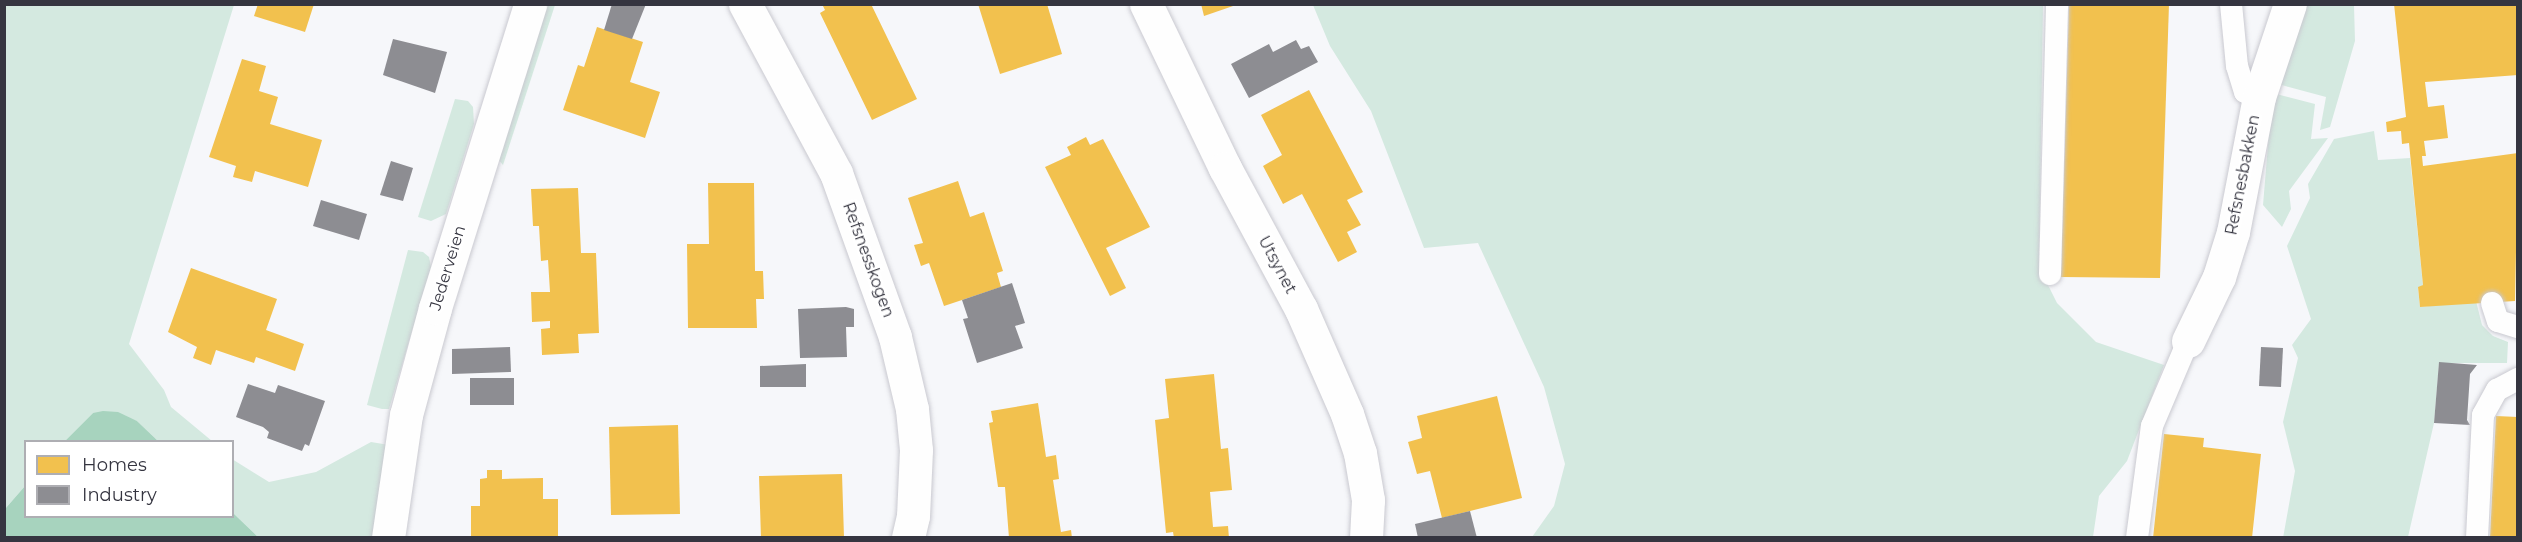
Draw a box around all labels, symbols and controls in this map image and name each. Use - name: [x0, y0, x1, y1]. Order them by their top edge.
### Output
- street label: Refsnesbakken: [2222, 113, 2264, 237]
- street label: Refsnesskogen: [838, 200, 898, 320]
- street label: Jederveien: [426, 223, 470, 313]
- street label: Utsynet: [1254, 233, 1300, 297]
- legend: [24, 440, 234, 518]
- text: Homes: [82, 454, 147, 476]
- text: Industry: [82, 484, 157, 506]

